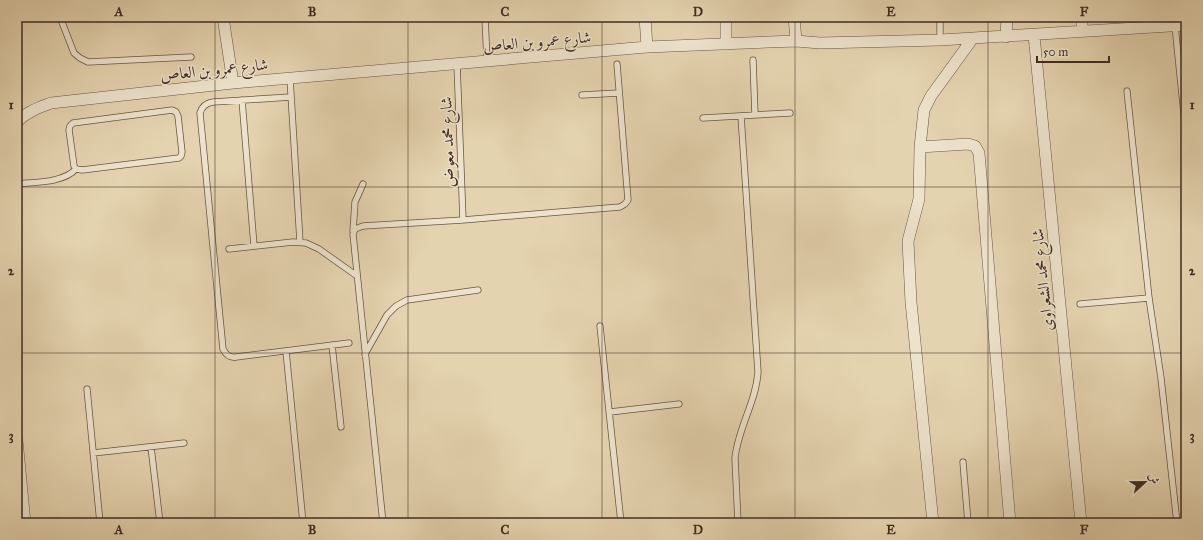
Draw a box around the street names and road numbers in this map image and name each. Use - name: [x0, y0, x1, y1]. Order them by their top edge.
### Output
- street label: شارع عمرو بن العاص: [482, 27, 592, 60]
- street label: شارع عمرو بن العاص: [159, 54, 269, 89]
- street label: شارع محمد معوض: [436, 96, 463, 188]
- street label: شارع محمد الشعراوى: [1028, 227, 1061, 332]

